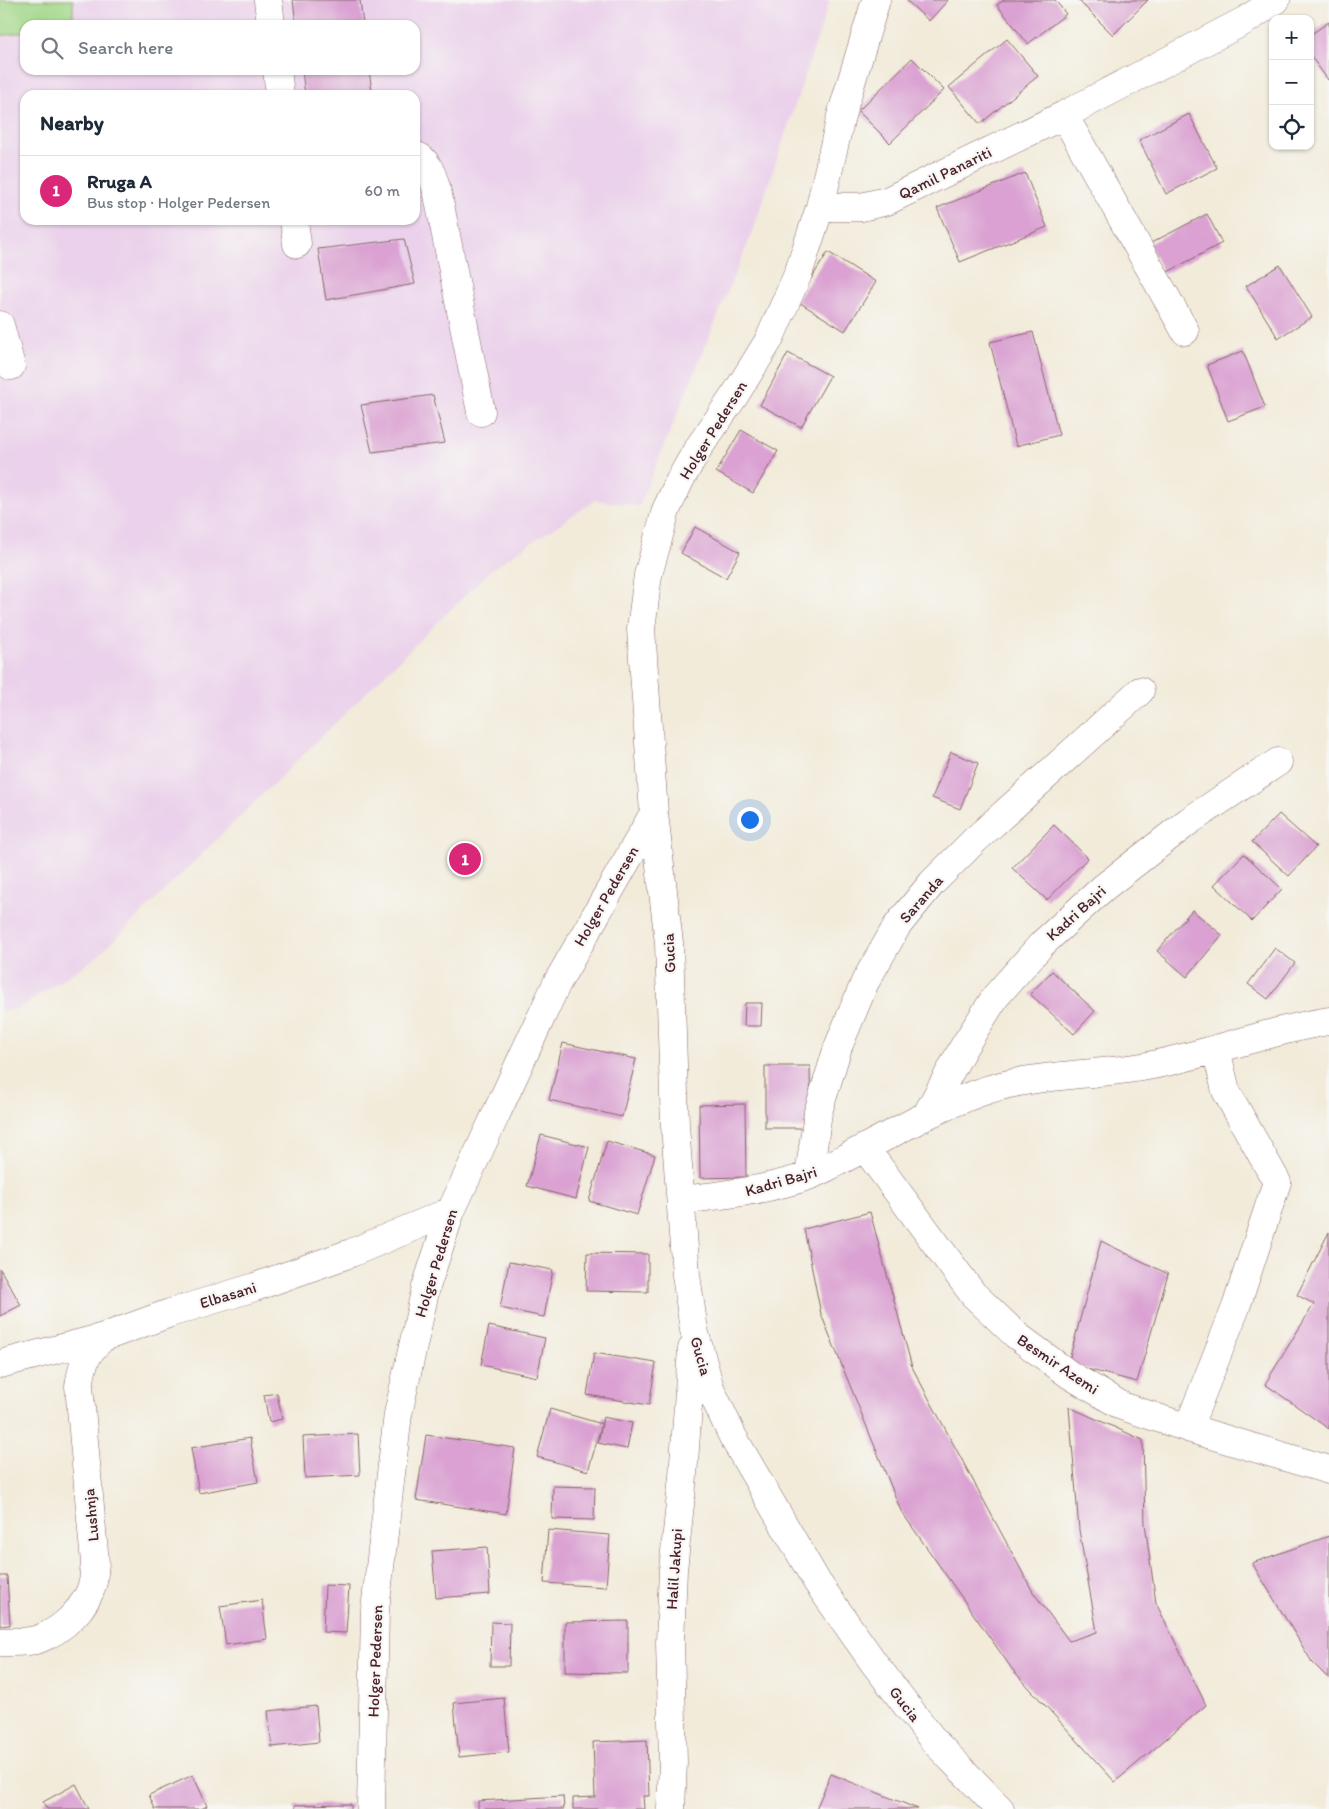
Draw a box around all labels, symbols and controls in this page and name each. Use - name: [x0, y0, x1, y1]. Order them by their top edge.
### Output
- map controls: [1269, 15, 1314, 150]
- button: +: [1269, 15, 1314, 60]
- search box: [20, 20, 420, 75]
- icon: search: [38, 34, 66, 62]
- text: Search here: [78, 36, 173, 59]
- button: −: [1269, 60, 1314, 105]
- button: locate: [1269, 105, 1314, 150]
- text: Nearby: [40, 110, 104, 135]
- street label: Qamil Panariti: [895, 142, 995, 204]
- text: Rruga A: [87, 170, 152, 193]
- text: 1: [52, 181, 60, 200]
- text: 60 m: [365, 181, 400, 200]
- text: Bus stop · Holger Pedersen: [87, 193, 270, 212]
- street label: Holger Pedersen: [675, 377, 751, 483]
- your location: [737, 807, 763, 833]
- pin: 1: [449, 840, 481, 878]
- street label: Holger Pedersen: [570, 843, 642, 949]
- street label: Saranda: [895, 871, 947, 927]
- street label: Kadri Bajri: [1042, 881, 1110, 945]
- street label: Gucia: [658, 932, 680, 973]
- street label: Kadri Bajri: [743, 1162, 819, 1200]
- street label: Holger Pedersen: [410, 1206, 462, 1320]
- street label: Elbasani: [197, 1277, 259, 1313]
- street label: Besmir Azemi: [1014, 1330, 1102, 1398]
- street label: Gucia: [686, 1334, 716, 1378]
- street label: Lushnja: [79, 1488, 103, 1542]
- street label: Halil Jakupi: [662, 1528, 686, 1610]
- street label: Holger Pedersen: [364, 1604, 386, 1718]
- street label: Gucia: [885, 1682, 925, 1726]

